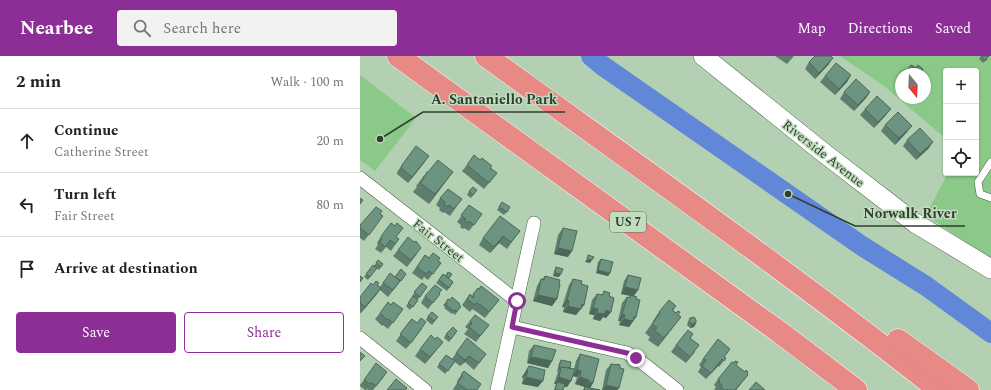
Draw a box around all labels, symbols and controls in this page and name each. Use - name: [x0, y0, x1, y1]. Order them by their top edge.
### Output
- search box: [117, 10, 397, 46]
- text: Nearbee: [20, 14, 93, 43]
- icon: search: [131, 17, 153, 39]
- text: Search here: [163, 17, 241, 40]
- text: Map: [798, 18, 826, 39]
- text: Directions: [848, 18, 913, 39]
- text: Saved: [935, 18, 971, 39]
- north arrow: [895, 68, 931, 104]
- map controls: [943, 68, 979, 176]
- button: +: [943, 68, 979, 104]
- text: 2 min: [16, 69, 61, 95]
- text: Walk · 100 m: [270, 72, 344, 92]
- callout: A. Santaniello Park: [423, 86, 565, 112]
- text: A. Santaniello Park: [431, 89, 558, 110]
- button: −: [943, 104, 979, 140]
- street label: Riverside Avenue: [778, 115, 869, 192]
- text: Continue: [54, 119, 119, 142]
- icon: ahead: [16, 130, 38, 152]
- text: 20 m: [317, 131, 344, 151]
- button: locate: [943, 140, 979, 176]
- text: Catherine Street: [54, 142, 149, 162]
- text: Turn left: [54, 183, 116, 206]
- icon: left: [16, 194, 38, 216]
- text: 80 m: [317, 195, 344, 215]
- callout: Norwalk River: [855, 200, 965, 226]
- text: Norwalk River: [863, 203, 957, 224]
- text: Fair Street: [54, 206, 115, 226]
- road number: US 7: [610, 212, 646, 232]
- street label: Fair Street: [408, 214, 469, 268]
- text: Arrive at destination: [54, 257, 198, 280]
- icon: arrive: [16, 258, 38, 280]
- route start: [508, 292, 526, 310]
- button: Save: [16, 312, 176, 353]
- button: Share: [184, 312, 344, 353]
- route end: [627, 349, 645, 367]

